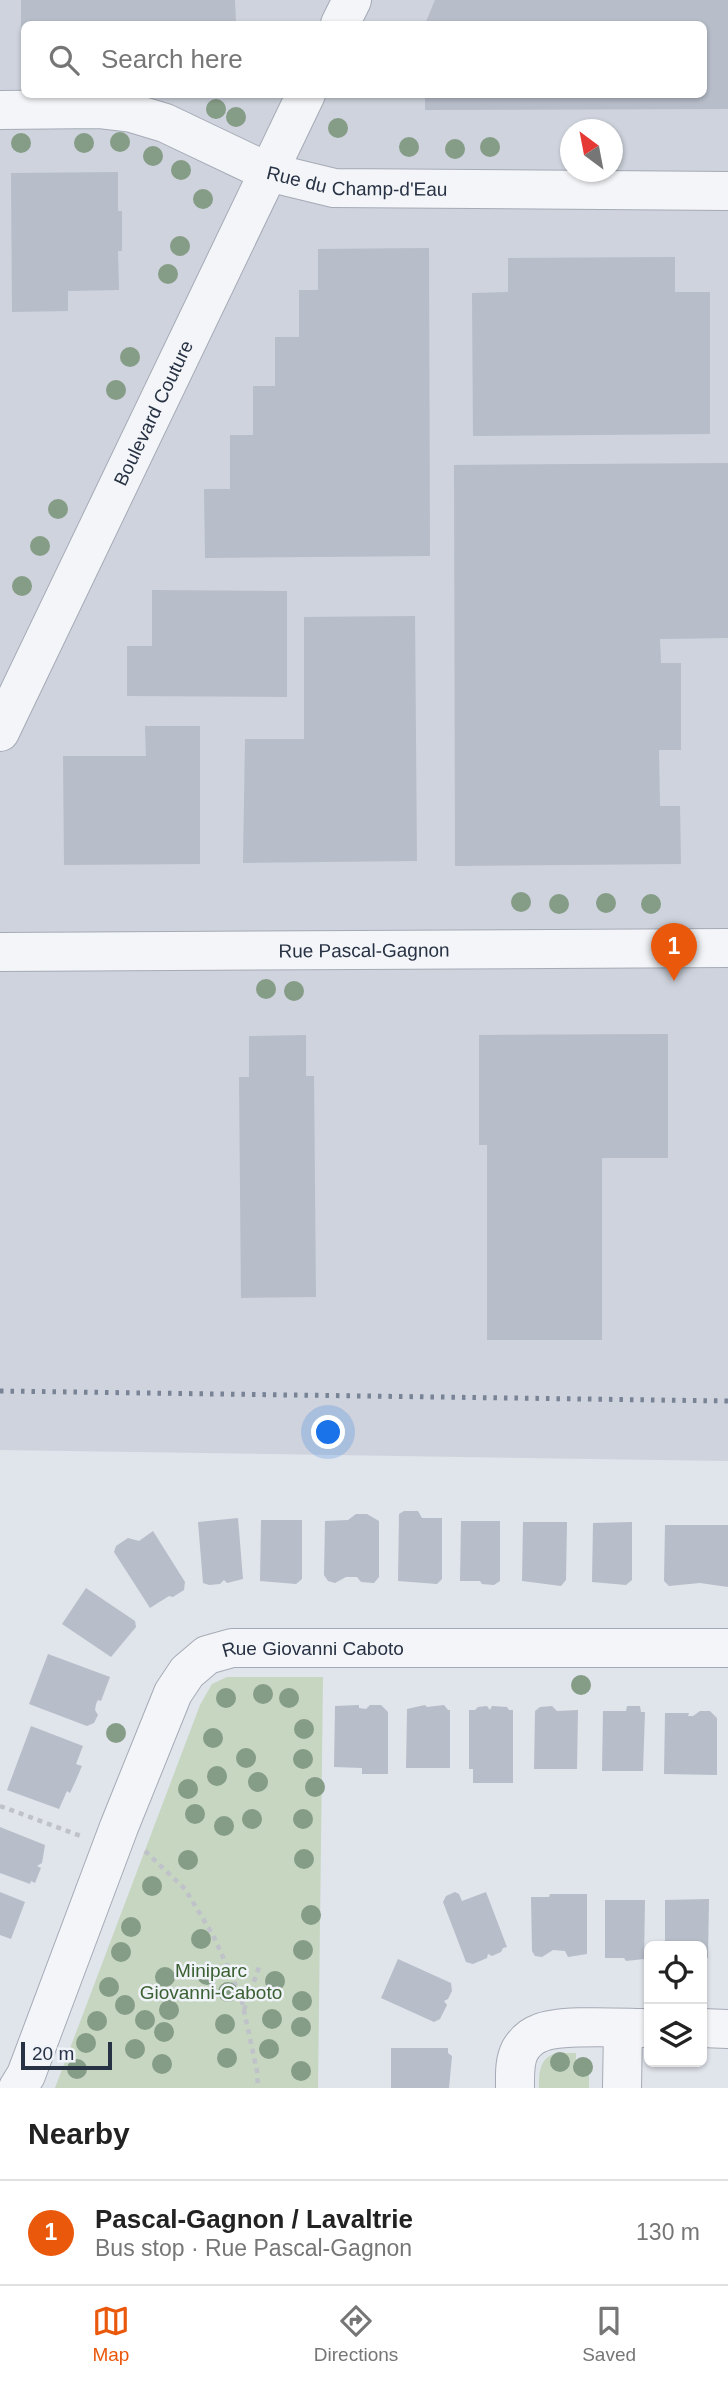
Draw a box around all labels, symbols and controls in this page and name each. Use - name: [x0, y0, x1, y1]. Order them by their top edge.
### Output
- search box: [21, 21, 707, 98]
- icon: search: [45, 41, 83, 79]
- text: Search here: [101, 44, 243, 74]
- north arrow: [560, 119, 623, 182]
- street label: Rue du Champ-d'Eau: [265, 162, 448, 199]
- street label: Boulevard Couture: [109, 337, 197, 489]
- pin: 1: [651, 923, 697, 981]
- street label: Rue Pascal-Gagnon: [278, 939, 450, 961]
- your location: [311, 1415, 345, 1449]
- street label: Rue Giovanni Caboto: [220, 1637, 404, 1661]
- map controls: [644, 1941, 707, 2067]
- button: locate: [644, 1941, 707, 2004]
- park label: Miniparc Giovanni-Caboto: [140, 1960, 282, 2003]
- button: layers: [644, 2004, 707, 2067]
- scale bar: [21, 2039, 112, 2071]
- text: 20 m: [32, 2043, 74, 2064]
- text: Nearby: [28, 2117, 130, 2150]
- text: Pascal-Gagnon / Lavaltrie: [95, 2204, 413, 2234]
- text: 1: [45, 2219, 57, 2245]
- text: 130 m: [636, 2219, 700, 2245]
- text: Bus stop · Rue Pascal-Gagnon: [95, 2235, 412, 2261]
- tab: Map: [92, 2302, 130, 2366]
- tab: Directions: [314, 2302, 398, 2366]
- tab: Saved: [582, 2302, 636, 2366]

